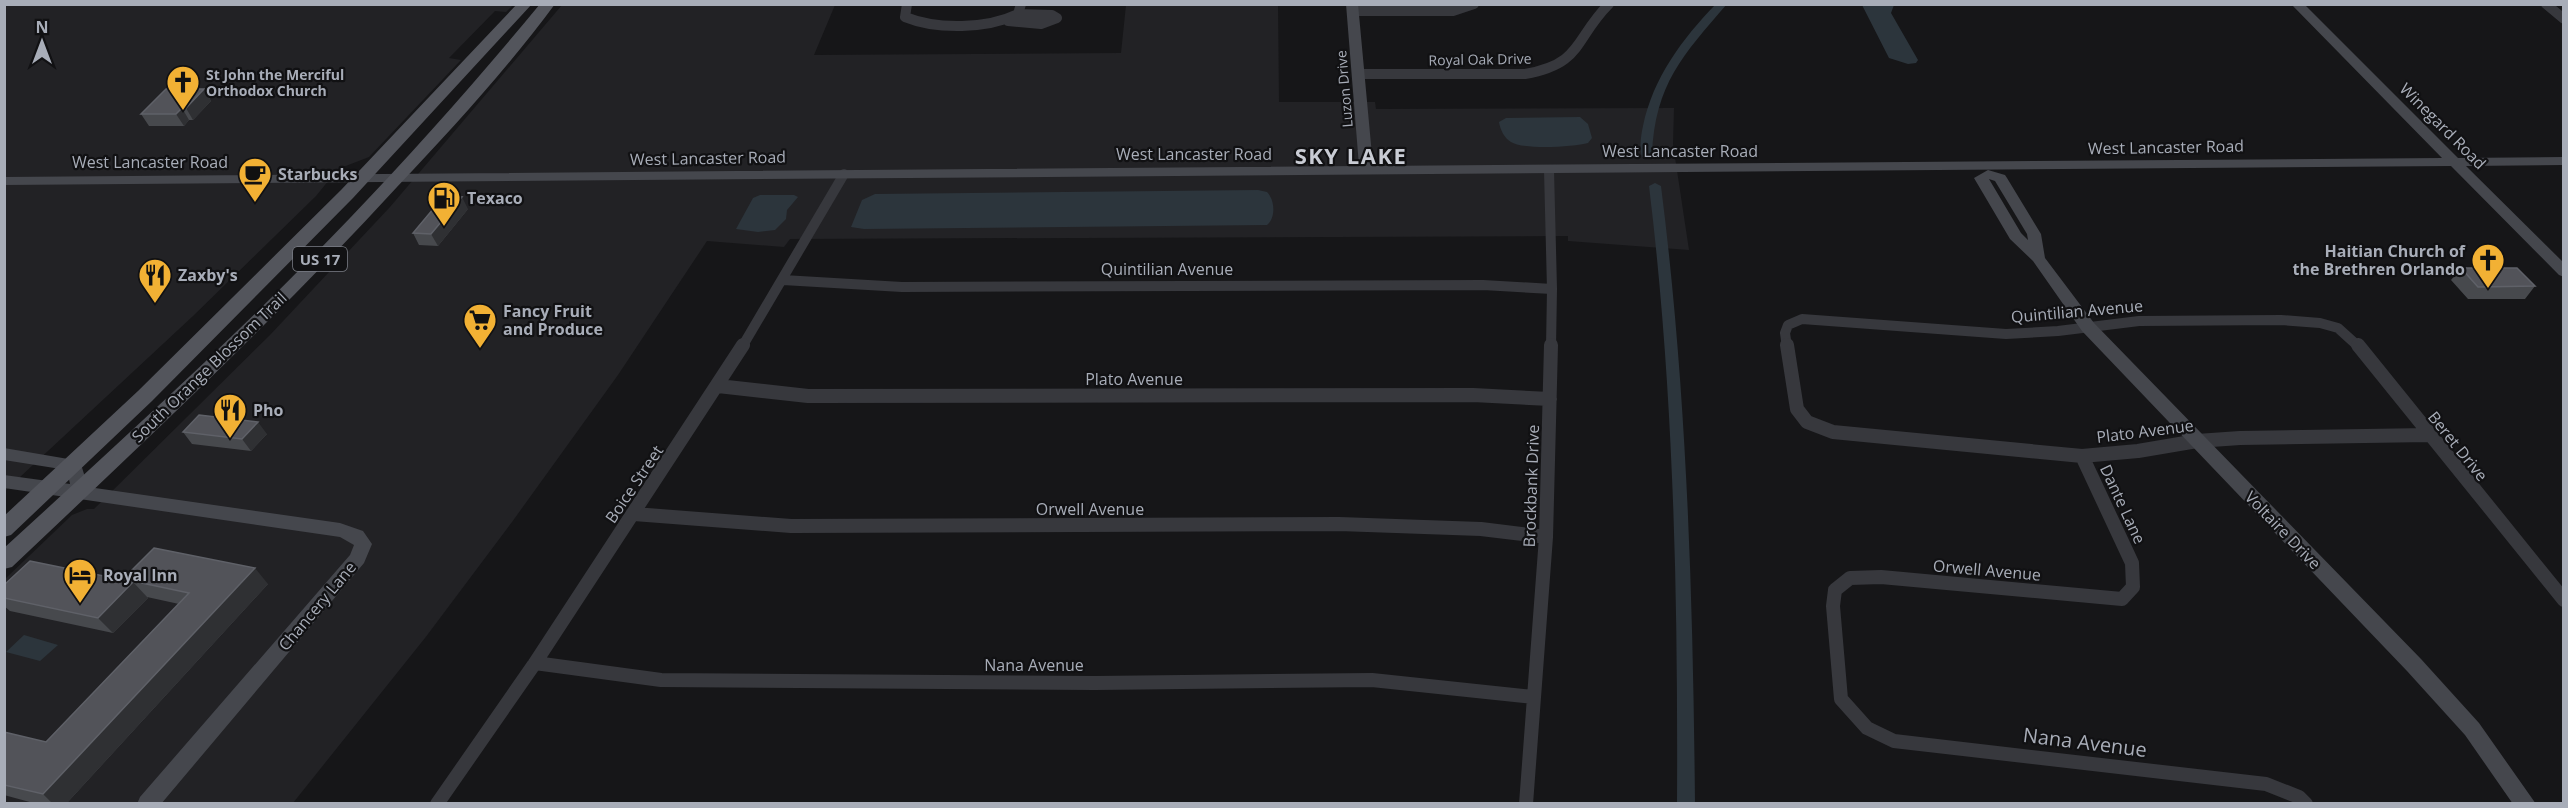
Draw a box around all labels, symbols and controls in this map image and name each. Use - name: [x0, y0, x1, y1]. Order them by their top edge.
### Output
- north arrow: [12, 12, 72, 72]
- text: N: [35, 16, 49, 38]
- street label: Luzon Drive: [1331, 49, 1357, 128]
- street label: Royal Oak Drive: [1428, 49, 1532, 69]
- church icon: St John the Merciful Orthodox Church: [165, 64, 201, 111]
- place label: St John the Merciful Orthodox Church: [206, 65, 344, 100]
- street label: Winegard Road: [2395, 78, 2491, 174]
- street label: West Lancaster Road: [2088, 135, 2244, 159]
- district label: SKY LAKE: [1295, 140, 1407, 170]
- street label: West Lancaster Road: [1602, 140, 1758, 162]
- street label: West Lancaster Road: [1116, 143, 1272, 165]
- street label: West Lancaster Road: [630, 146, 786, 170]
- street label: West Lancaster Road: [72, 151, 228, 173]
- cafe icon: Starbucks: [237, 156, 273, 203]
- place label: Starbucks: [278, 163, 357, 185]
- fuel station icon: Texaco: [426, 180, 462, 227]
- place label: Texaco: [467, 187, 523, 209]
- place label: Haitian Church of the Brethren Orlando: [2293, 240, 2466, 280]
- church icon: Haitian Church of the Brethren Orlando: [2470, 242, 2506, 289]
- road number: US 17: [293, 247, 347, 271]
- restaurant icon: Zaxby's: [137, 257, 173, 304]
- street label: Quintilian Avenue: [1101, 258, 1233, 280]
- place label: Zaxby's: [178, 264, 238, 286]
- street label: South Orange Blossom Trail: [127, 287, 291, 447]
- street label: Quintilian Avenue: [2010, 294, 2144, 328]
- place label: Fancy Fruit and Produce: [503, 300, 603, 340]
- supermarket icon: Fancy Fruit and Produce: [462, 302, 498, 349]
- street label: Plato Avenue: [1085, 368, 1183, 390]
- restaurant icon: Pho: [212, 392, 248, 439]
- place label: Pho: [253, 399, 284, 421]
- street label: Beret Drive: [2423, 406, 2493, 486]
- street label: Plato Avenue: [2095, 414, 2195, 448]
- street label: Brockbank Drive: [1518, 424, 1544, 548]
- street label: Boice Street: [600, 441, 668, 527]
- street label: Dante Lane: [2095, 461, 2151, 547]
- street label: Voltaire Drive: [2240, 486, 2326, 574]
- street label: Orwell Avenue: [1036, 498, 1144, 520]
- street label: Orwell Avenue: [1932, 554, 2042, 586]
- hotel icon: Royal Inn: [62, 557, 98, 604]
- street label: Chancery Lane: [273, 557, 361, 655]
- place label: Royal Inn: [103, 564, 178, 586]
- street label: Nana Avenue: [984, 654, 1084, 676]
- street label: Nana Avenue: [2022, 721, 2148, 763]

